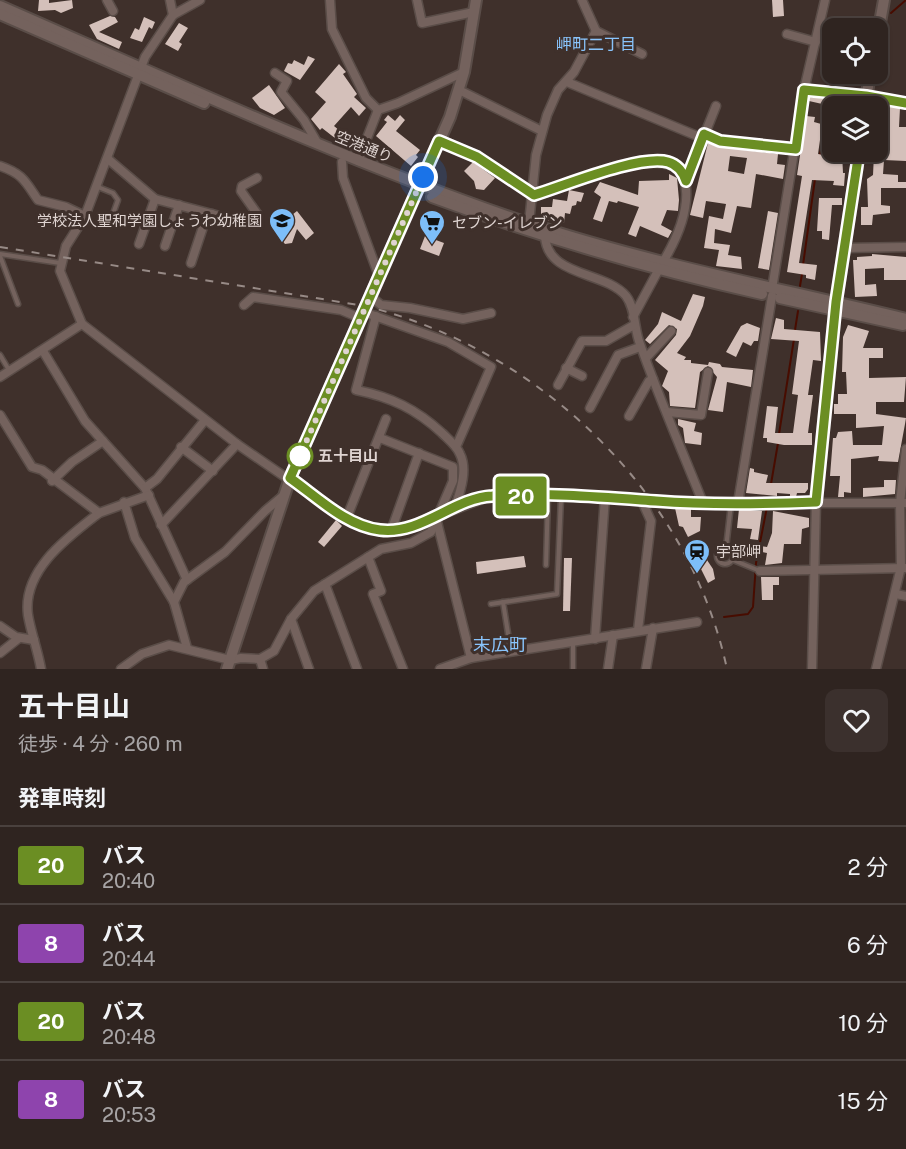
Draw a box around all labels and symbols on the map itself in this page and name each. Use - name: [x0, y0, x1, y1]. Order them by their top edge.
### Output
- district label: 岬町二丁目: [556, 35, 636, 54]
- street label: 空港通り: [333, 127, 395, 166]
- your location: [408, 162, 438, 192]
- school or university icon: 学校法人聖和学園しょうわ幼稚園: [267, 206, 297, 244]
- supermarket icon: セブン-イレブン: [417, 208, 447, 246]
- place label: 学校法人聖和学園しょうわ幼稚園: [37, 212, 262, 229]
- place label: セブン-イレブン: [452, 214, 563, 231]
- marker: 五十目山: [287, 443, 313, 469]
- place label: 五十目山: [318, 447, 378, 464]
- line badge: 20: [494, 476, 548, 516]
- station icon: 宇部岬: [682, 537, 712, 575]
- place label: 宇部岬: [716, 543, 761, 560]
- district label: 末広町: [473, 634, 527, 655]

